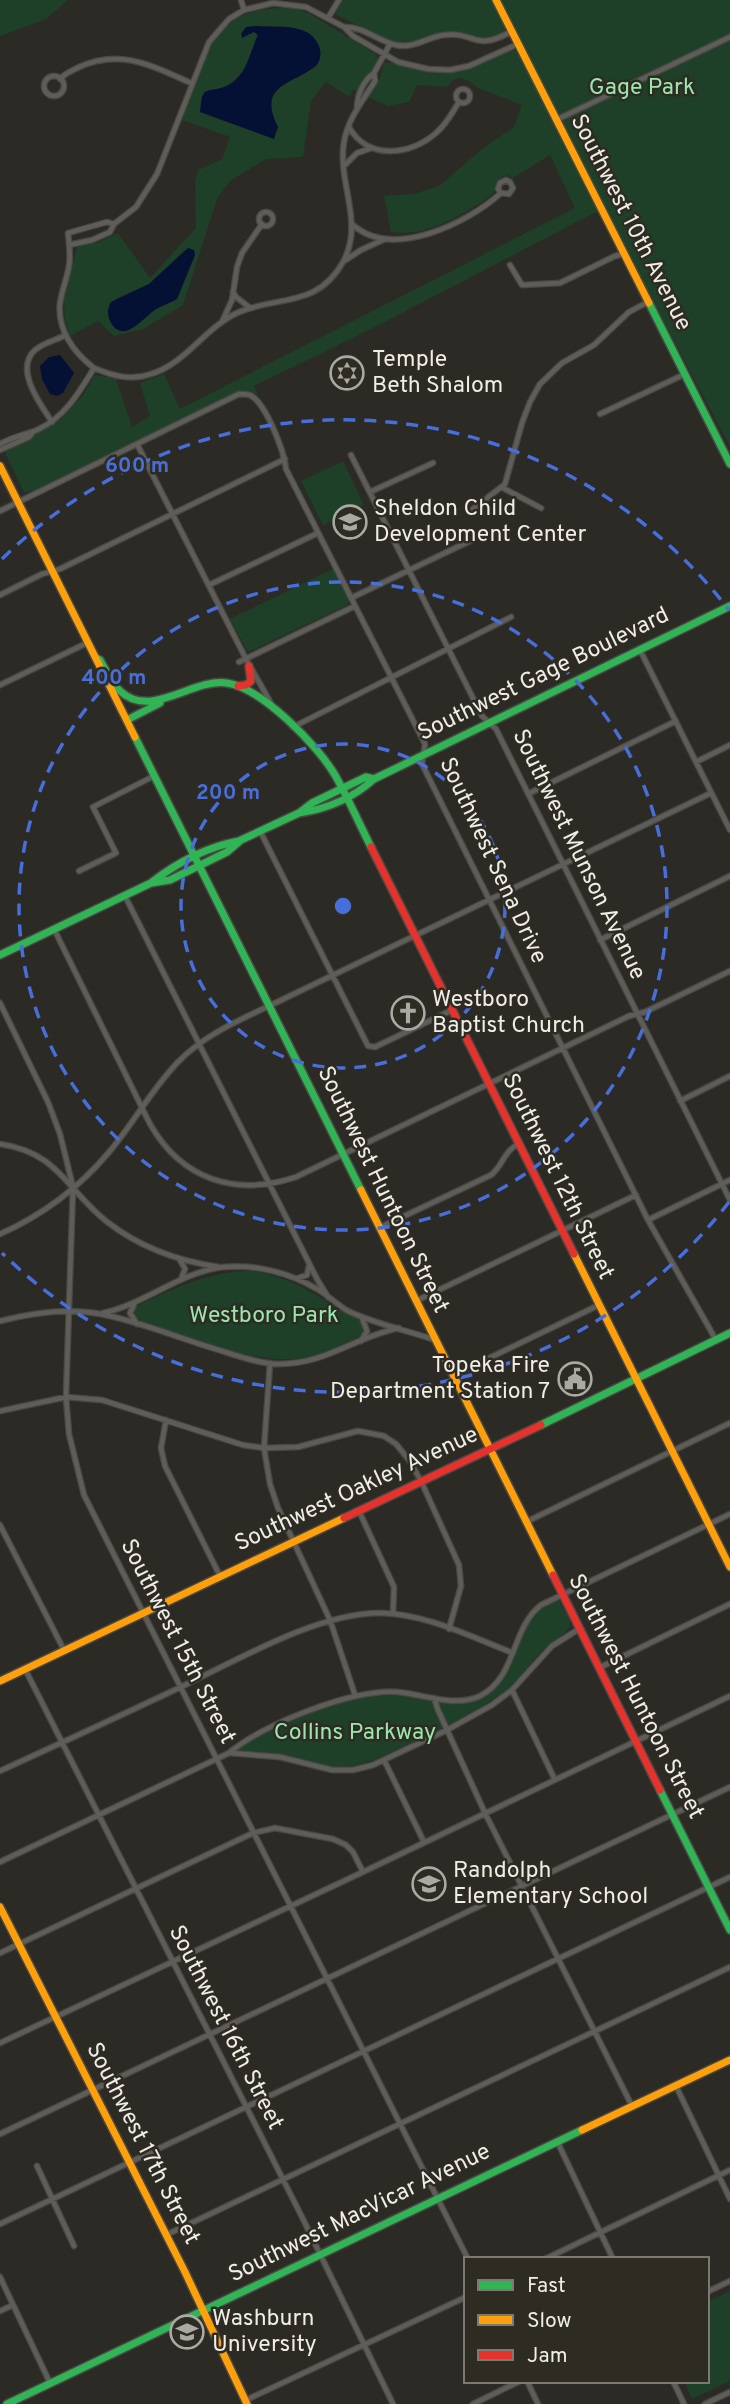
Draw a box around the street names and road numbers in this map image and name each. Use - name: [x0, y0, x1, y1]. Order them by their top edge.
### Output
- street label: Southwest 10th Avenue: [563, 110, 697, 336]
- street label: Southwest Gage Boulevard: [414, 601, 674, 749]
- street label: Southwest Munson Avenue: [505, 725, 651, 985]
- street label: Southwest Sena Drive: [431, 753, 553, 969]
- street label: Southwest Huntoon Street: [310, 1062, 454, 1318]
- street label: Southwest 12th Street: [495, 1069, 619, 1285]
- street label: Southwest Oakley Avenue: [231, 1421, 483, 1559]
- street label: Southwest 15th Street: [113, 1535, 241, 1749]
- street label: Southwest Huntoon Street: [561, 1570, 709, 1824]
- street label: Southwest 16th Street: [161, 1921, 289, 2135]
- street label: Southwest 17th Street: [78, 2038, 206, 2250]
- street label: Southwest MacVicar Avenue: [224, 2138, 496, 2290]

